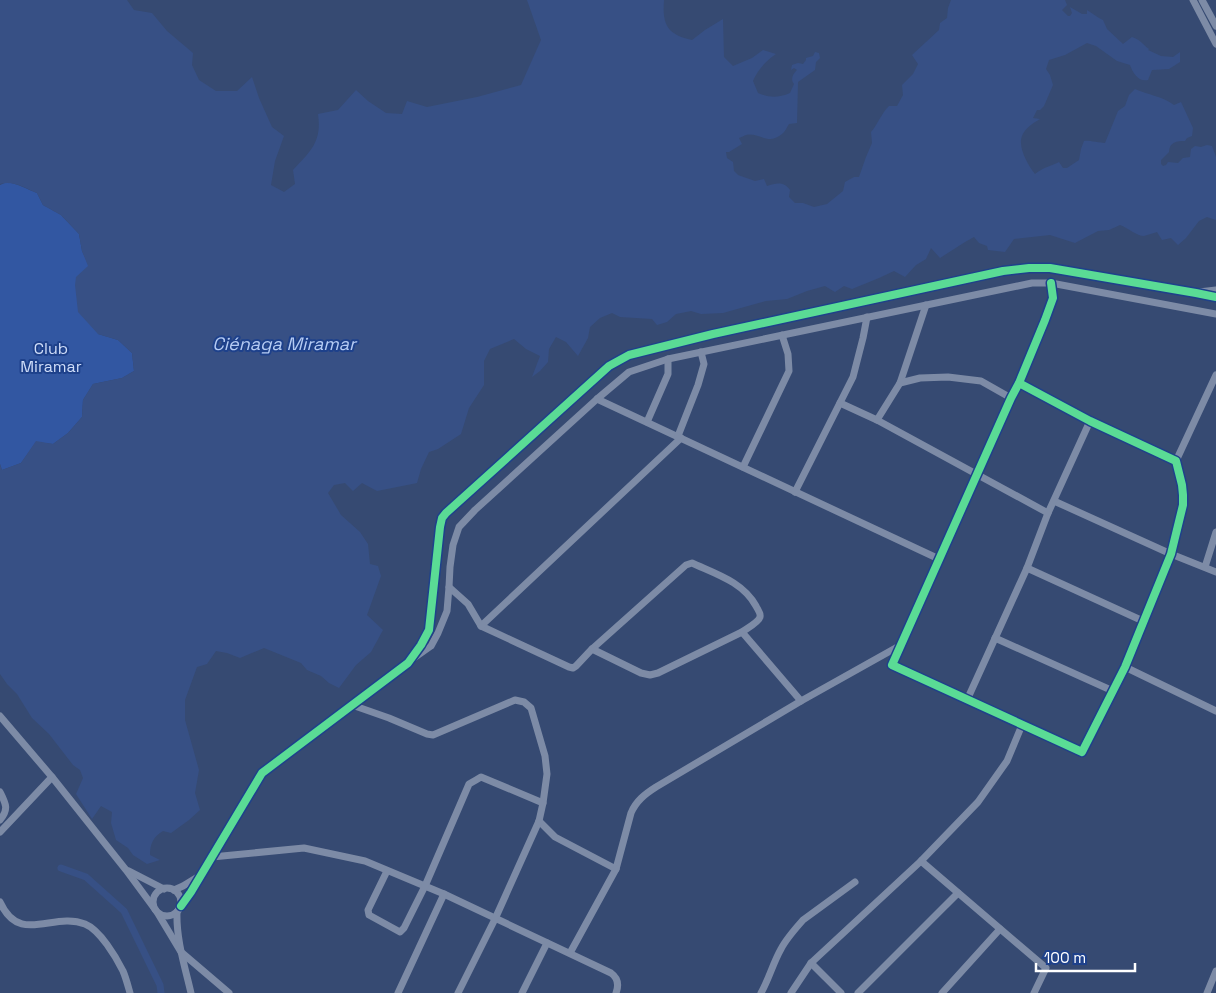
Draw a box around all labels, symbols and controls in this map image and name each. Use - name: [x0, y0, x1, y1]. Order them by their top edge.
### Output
- water label: Ciénaga Miramar: [212, 332, 358, 355]
- park label: Club Miramar: [20, 338, 82, 377]
- scale bar: [1036, 940, 1135, 972]
- text: 100 m: [1044, 948, 1086, 967]

